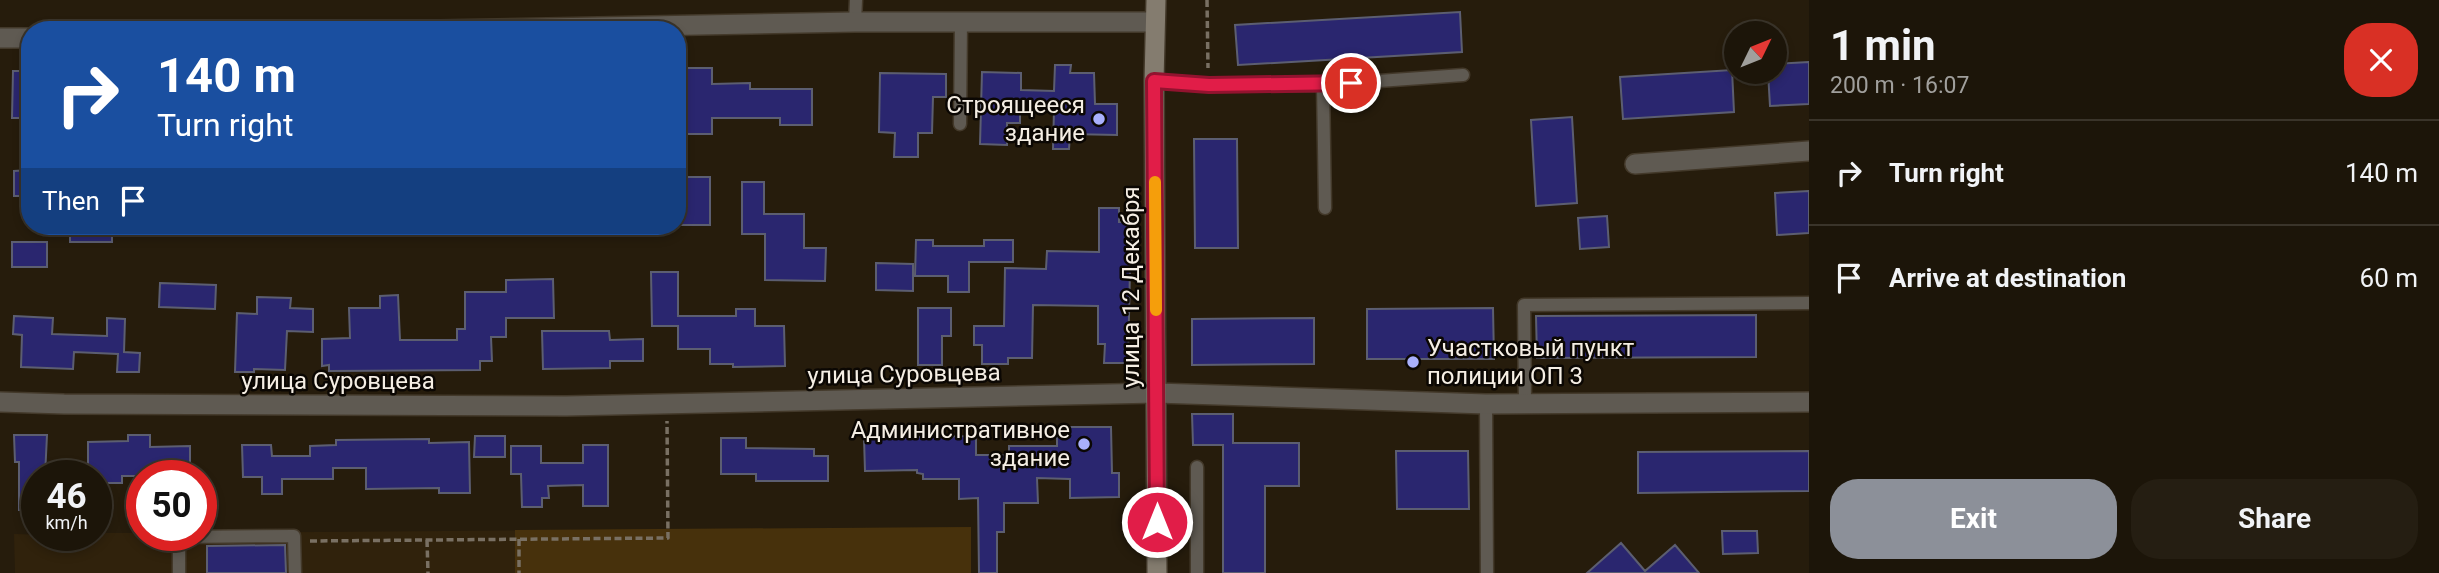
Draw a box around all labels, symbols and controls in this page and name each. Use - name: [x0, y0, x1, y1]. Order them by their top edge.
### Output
- north arrow: [1724, 21, 1787, 84]
- map controls: [1724, 21, 1787, 84]
- text: 1 min: [1830, 21, 1936, 70]
- button: close: [2344, 23, 2418, 97]
- text: 140 m: [157, 47, 296, 104]
- icon: right: [42, 49, 133, 140]
- pin: [1321, 53, 1381, 113]
- icon: arrive: [1332, 64, 1370, 102]
- text: 200 m · 16:07: [1830, 72, 1969, 99]
- place label: Строящееся здание: [946, 91, 1085, 147]
- text: Turn right: [157, 106, 293, 144]
- marker: Строящееся здание: [1091, 111, 1107, 127]
- icon: right: [1830, 154, 1868, 192]
- text: Turn right: [1889, 158, 2004, 188]
- text: 140 m: [2345, 158, 2418, 188]
- icon: arrive: [114, 182, 152, 220]
- text: Then: [42, 186, 100, 216]
- street label: улица 12 Декабря: [1117, 186, 1145, 388]
- icon: arrive: [1830, 259, 1868, 297]
- text: Arrive at destination: [1889, 263, 2126, 293]
- text: 60 m: [2360, 263, 2418, 293]
- place label: Участковый пункт полиции ОП 3: [1427, 334, 1635, 390]
- marker: Участковый пункт полиции ОП 3: [1405, 354, 1421, 370]
- street label: улица Суровцева: [807, 358, 1001, 390]
- street label: улица Суровцева: [241, 367, 435, 395]
- place label: Административное здание: [851, 416, 1070, 472]
- marker: Административное здание: [1076, 436, 1092, 452]
- speed limit sign: 50: [126, 460, 217, 551]
- text: 46: [46, 476, 87, 517]
- button: Exit: [1830, 479, 2117, 559]
- button: Share: [2131, 479, 2418, 559]
- position arrow: [1120, 485, 1194, 559]
- text: km/h: [45, 512, 88, 533]

